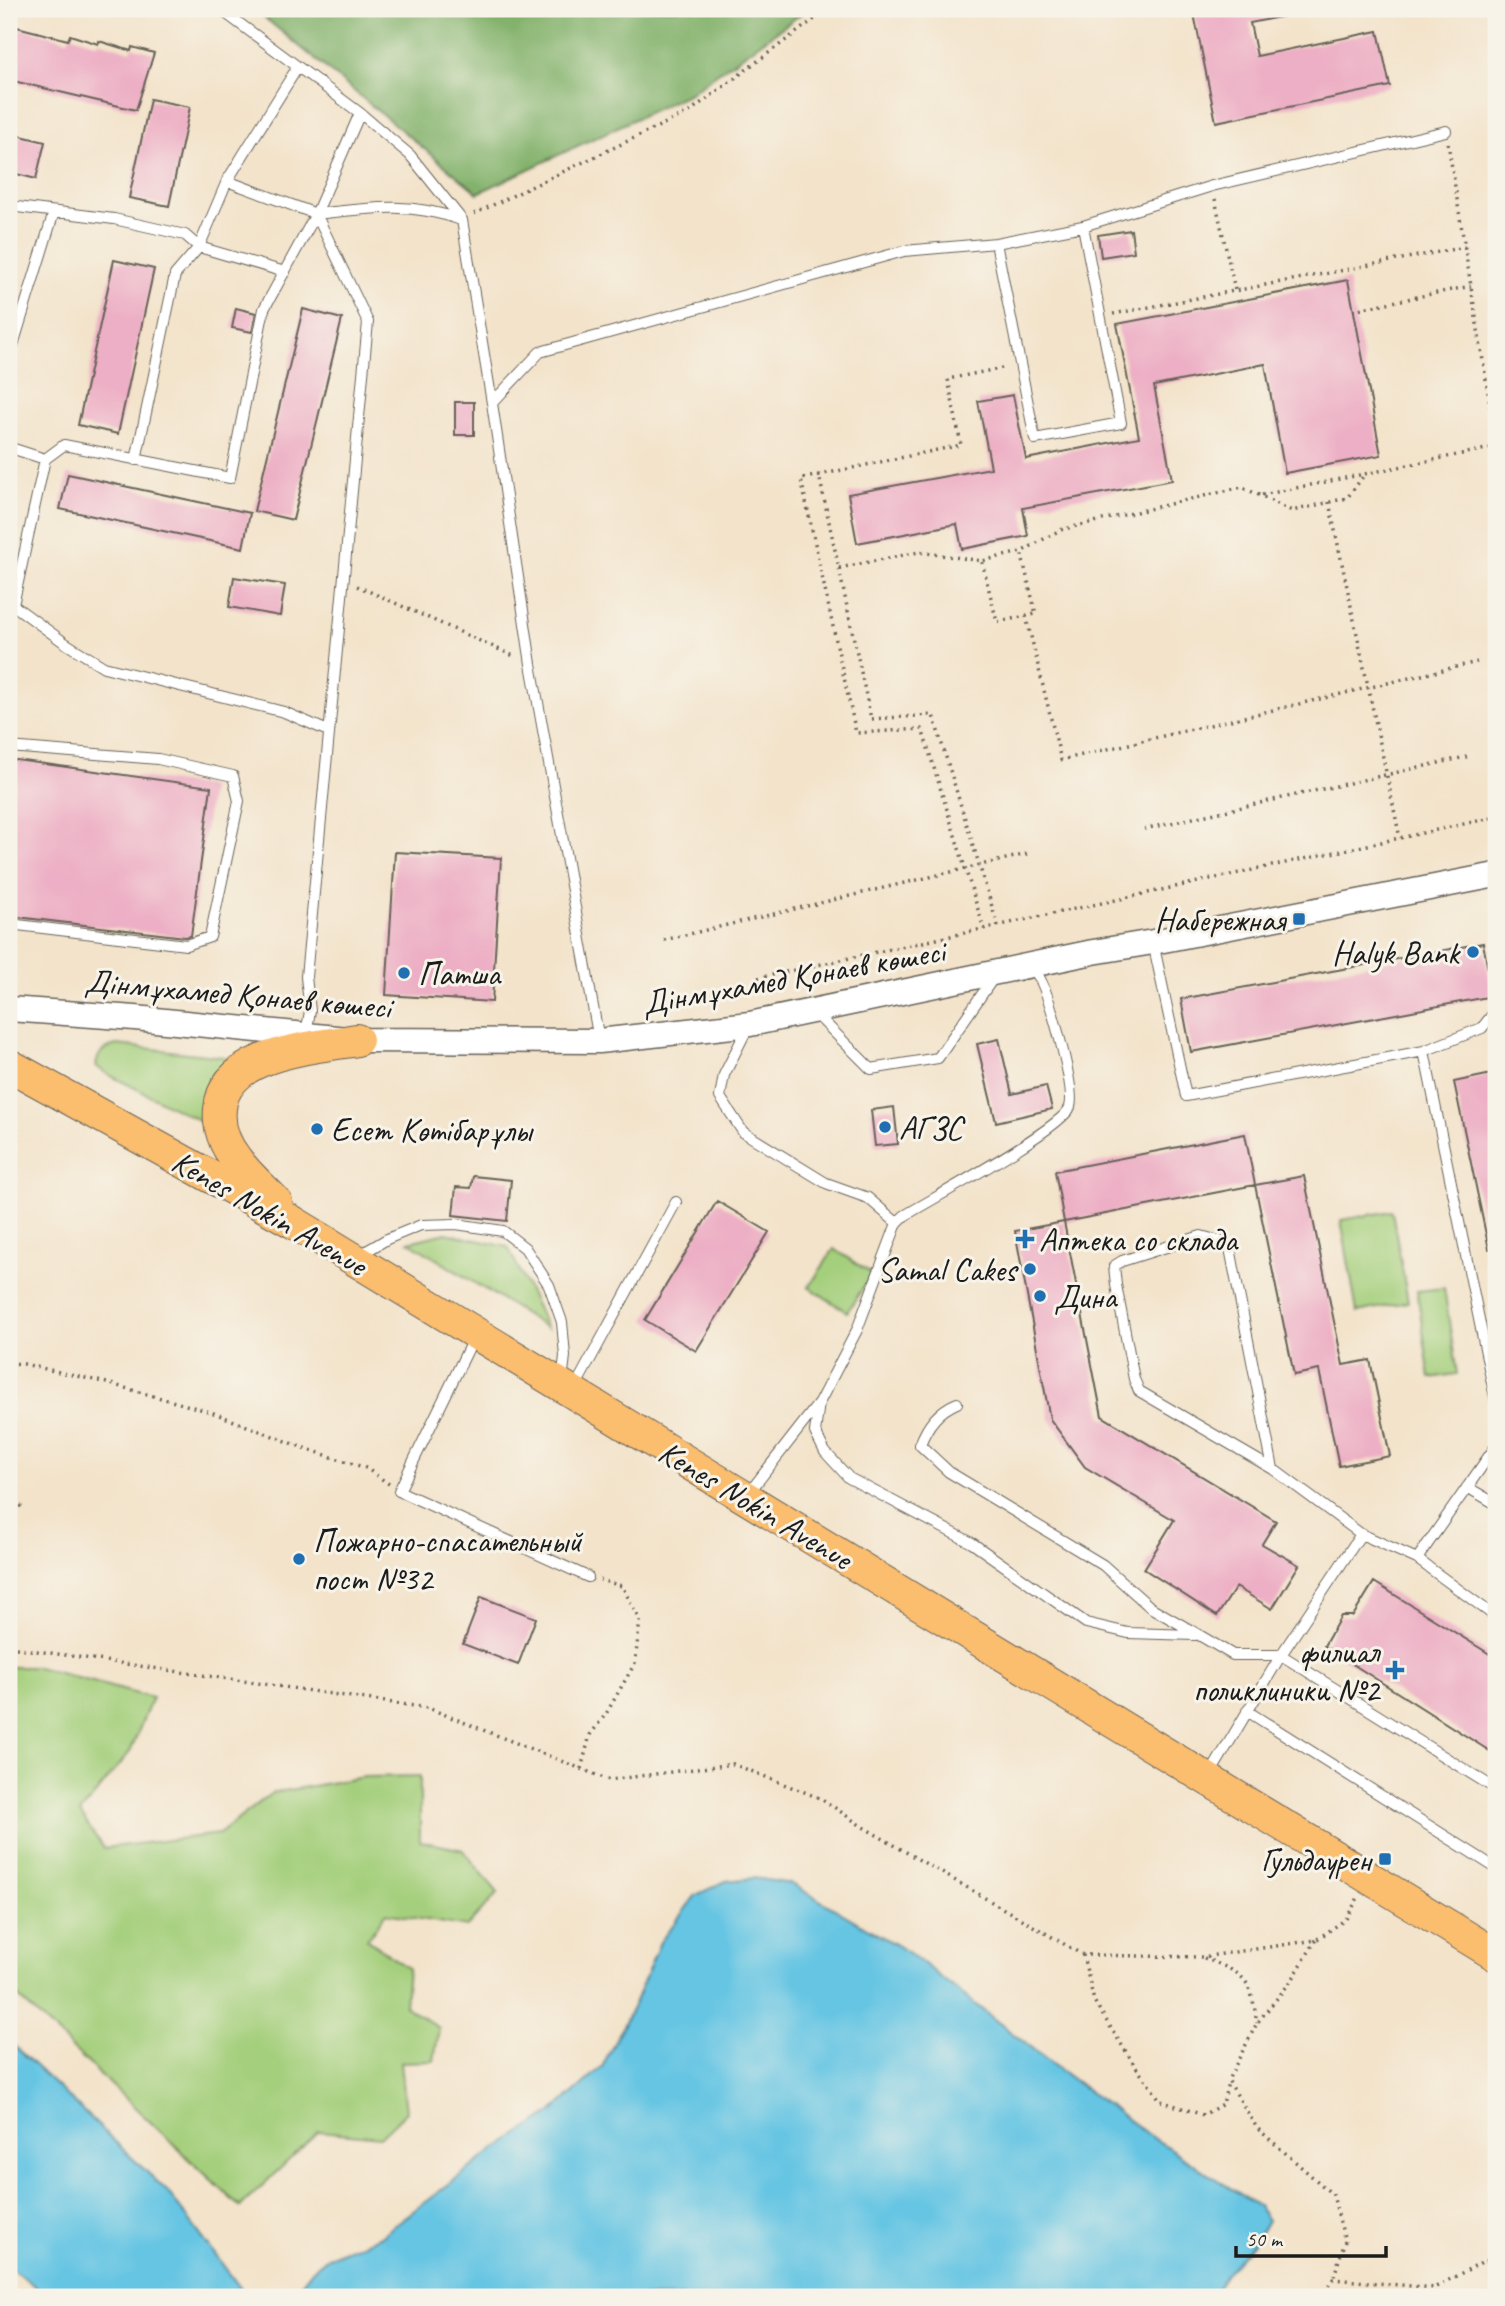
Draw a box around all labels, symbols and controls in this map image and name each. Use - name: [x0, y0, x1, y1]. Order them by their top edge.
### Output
- place label: Набережная: [1155, 899, 1288, 941]
- marker: Набережная: [1291, 911, 1307, 927]
- street label: Дінмұхамед Қонаев көшесі: [638, 929, 952, 1024]
- place label: Halyk Bank: [1332, 932, 1461, 974]
- marker: Halyk Bank: [1465, 944, 1481, 960]
- place label: Патша: [418, 953, 502, 995]
- street label: Дінмұхамед Қонаев көшесі: [83, 960, 396, 1029]
- marker: Патша: [396, 965, 412, 981]
- place label: АГЗС: [899, 1107, 966, 1149]
- place label: Есет Көтібарұлы: [331, 1109, 534, 1151]
- marker: АГЗС: [877, 1119, 893, 1135]
- marker: Есет Көтібарұлы: [309, 1121, 325, 1137]
- street label: Kenes Nokin Avenue: [165, 1140, 376, 1287]
- place label: Аптека со склада: [1039, 1219, 1239, 1261]
- marker: Аптека со склада: [1017, 1231, 1033, 1247]
- place label: Samal Cakes: [877, 1249, 1019, 1291]
- marker: Samal Cakes: [1022, 1261, 1038, 1277]
- place label: Дина: [1054, 1276, 1118, 1318]
- marker: Дина: [1032, 1288, 1048, 1304]
- street label: Kenes Nokin Avenue: [651, 1431, 862, 1580]
- place label: Пожарно-спасательный пост №32: [313, 1520, 584, 1600]
- marker: Пожарно-спасательный пост №32: [291, 1551, 307, 1567]
- place label: филиал поликлиники №2: [1193, 1631, 1382, 1711]
- marker: филиал поликлиники №2: [1385, 1660, 1405, 1680]
- place label: Гульдаурен: [1261, 1839, 1374, 1881]
- marker: Гульдаурен: [1377, 1851, 1393, 1867]
- scale bar: [1236, 2215, 1386, 2259]
- text: 50 m: [1246, 2226, 1284, 2252]

